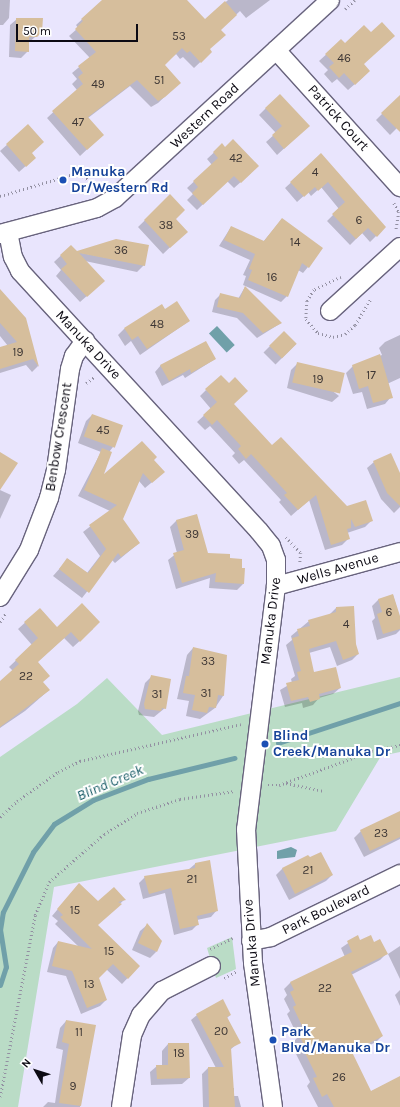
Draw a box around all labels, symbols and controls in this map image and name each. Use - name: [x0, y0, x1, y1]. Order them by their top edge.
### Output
- scale bar: [18, 16, 140, 42]
- text: 50 m: [23, 24, 51, 38]
- house number: 53: [172, 30, 186, 44]
- house number: 46: [337, 52, 351, 66]
- house number: 51: [154, 74, 164, 88]
- house number: 49: [91, 78, 105, 92]
- street label: Western Road: [167, 80, 243, 152]
- street label: Patrick Court: [304, 81, 372, 155]
- house number: 47: [72, 116, 84, 130]
- house number: 42: [229, 152, 243, 166]
- place label: Manuka Dr/Western Rd: [71, 164, 169, 196]
- house number: 4: [312, 166, 318, 180]
- marker: Manuka Dr/Western Rd: [58, 175, 68, 185]
- house number: 6: [356, 214, 362, 228]
- house number: 38: [159, 219, 173, 233]
- house number: 14: [290, 236, 300, 250]
- house number: 36: [114, 244, 128, 258]
- house number: 16: [267, 271, 277, 285]
- street label: Manuka Drive: [52, 307, 124, 383]
- house number: 48: [150, 318, 164, 332]
- house number: 19: [13, 346, 23, 360]
- house number: 17: [366, 369, 376, 383]
- house number: 19: [313, 373, 323, 387]
- street label: Benbow Crescent: [42, 381, 76, 493]
- house number: 45: [96, 424, 110, 438]
- house number: 39: [185, 528, 199, 542]
- street label: Wells Avenue: [295, 549, 381, 589]
- street label: Manuka Drive: [257, 576, 285, 666]
- house number: 6: [386, 606, 392, 620]
- house number: 4: [343, 618, 349, 632]
- house number: 33: [201, 655, 215, 669]
- house number: 22: [19, 670, 33, 684]
- house number: 31: [200, 687, 212, 701]
- house number: 31: [151, 688, 163, 702]
- place label: Blind Creek/Manuka Dr: [273, 728, 390, 760]
- marker: Blind Creek/Manuka Dr: [260, 739, 270, 749]
- water label: Blind Creek: [74, 761, 146, 805]
- house number: 23: [374, 827, 388, 841]
- house number: 21: [303, 864, 313, 878]
- house number: 21: [187, 873, 197, 887]
- street label: Park Boulevard: [279, 881, 373, 939]
- street label: Manuka Drive: [240, 898, 264, 988]
- house number: 15: [70, 904, 80, 918]
- house number: 15: [104, 945, 114, 959]
- house number: 13: [83, 978, 95, 992]
- house number: 22: [318, 982, 332, 996]
- place label: Park Blvd/Manuka Dr: [281, 1024, 390, 1056]
- house number: 20: [214, 1025, 228, 1039]
- house number: 11: [75, 1026, 83, 1040]
- marker: Park Blvd/Manuka Dr: [268, 1035, 278, 1045]
- house number: 18: [173, 1047, 185, 1061]
- north arrow: [16, 1051, 56, 1091]
- text: N: [19, 1056, 34, 1070]
- house number: 26: [332, 1071, 346, 1085]
- house number: 9: [70, 1080, 76, 1094]

